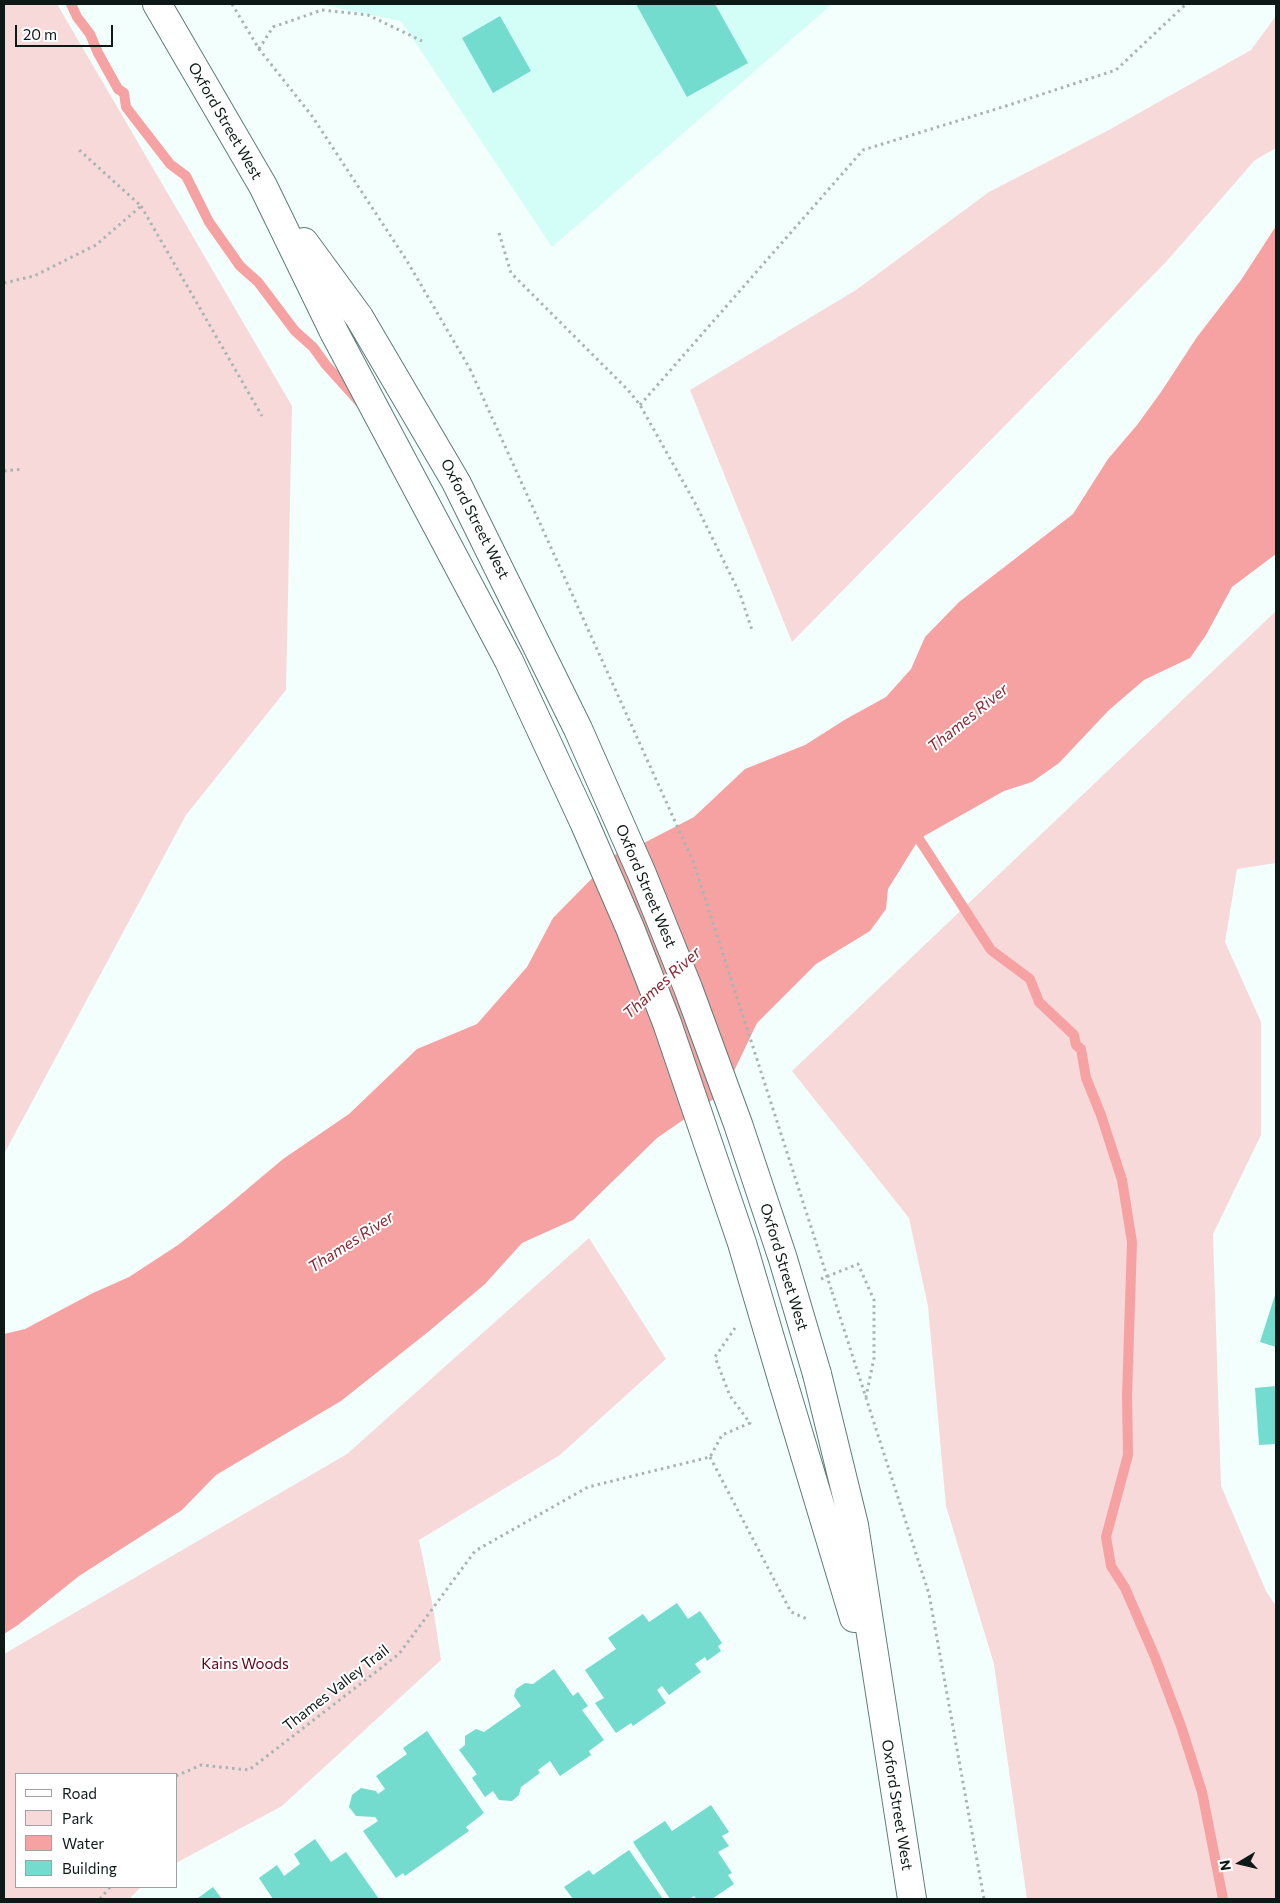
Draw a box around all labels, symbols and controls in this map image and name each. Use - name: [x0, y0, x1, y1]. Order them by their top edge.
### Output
- scale bar: [18, 15, 115, 47]
- text: 20 m: [23, 25, 57, 43]
- street label: Oxford Street West: [184, 59, 266, 183]
- street label: Oxford Street West: [437, 456, 513, 582]
- water label: Thames River: [924, 680, 1012, 756]
- street label: Oxford Street West: [612, 822, 680, 950]
- water label: Thames River: [619, 943, 705, 1023]
- street label: Oxford Street West: [756, 1201, 812, 1333]
- water label: Thames River: [305, 1207, 397, 1277]
- street label: Thames Valley Trail: [279, 1641, 393, 1735]
- park label: Kains Woods: [201, 1655, 289, 1673]
- street label: Oxford Street West: [878, 1738, 916, 1872]
- legend: [15, 1773, 178, 1888]
- text: Road: [62, 1784, 97, 1802]
- text: Park: [62, 1809, 93, 1827]
- text: Water: [62, 1834, 104, 1852]
- north arrow: [1215, 1838, 1265, 1888]
- text: Building: [62, 1859, 117, 1877]
- text: N: [1215, 1859, 1234, 1872]

